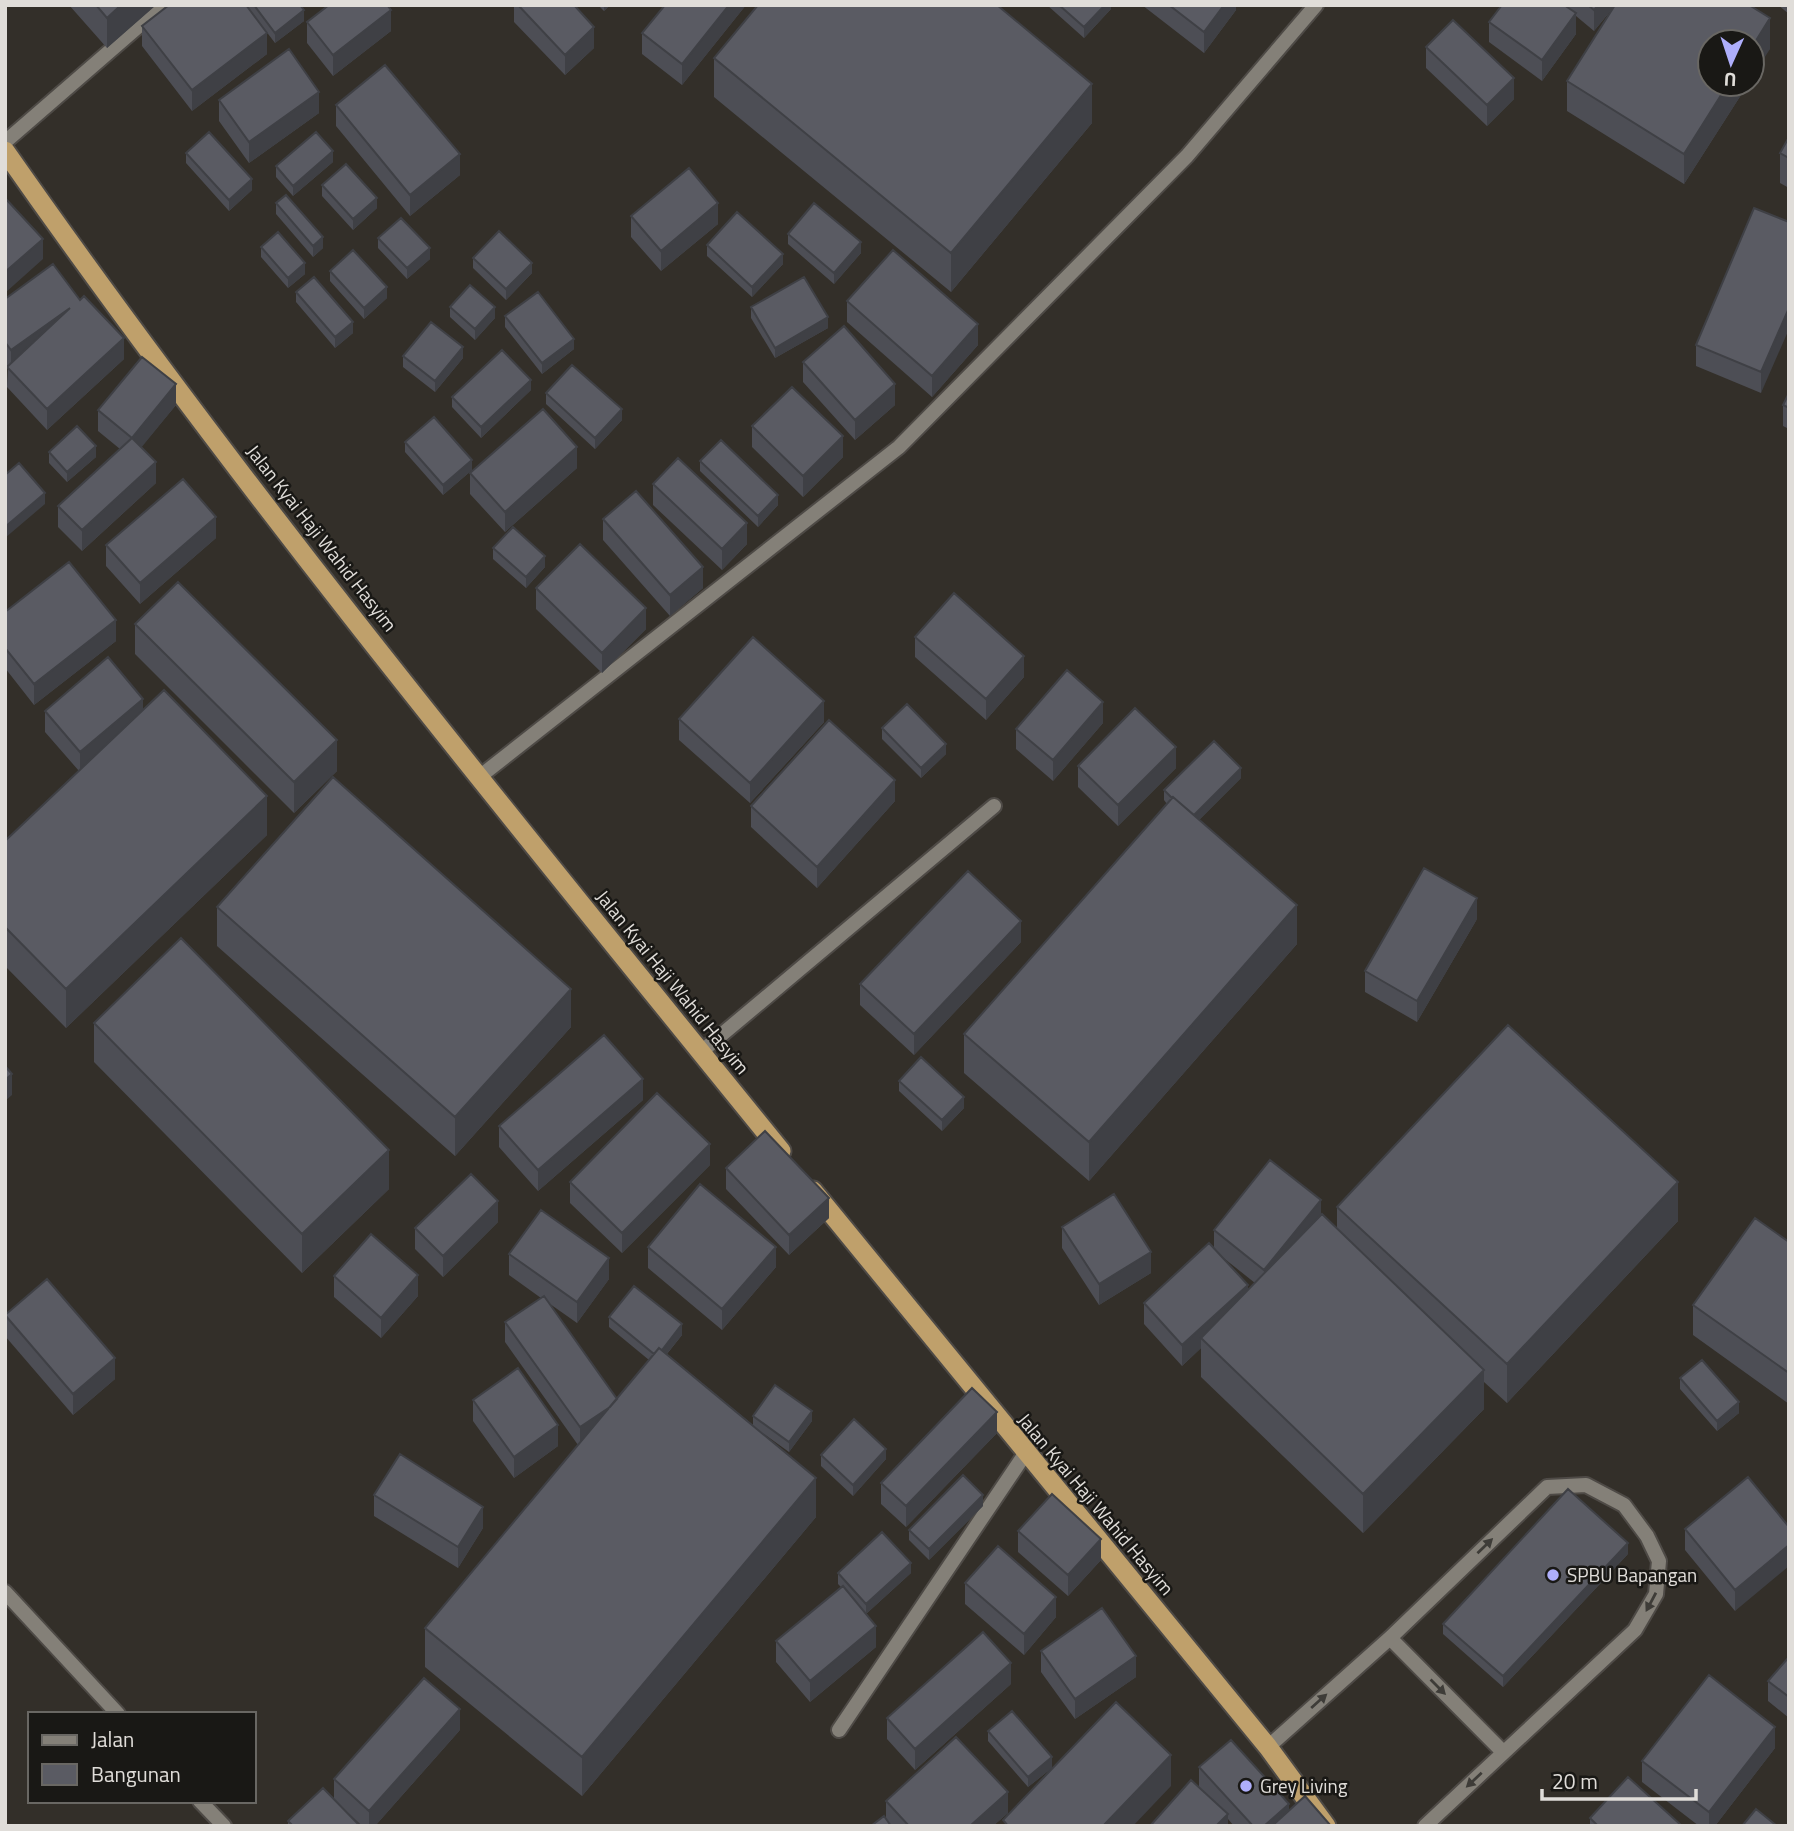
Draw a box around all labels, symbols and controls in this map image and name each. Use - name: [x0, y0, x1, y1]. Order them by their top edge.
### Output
- north arrow: [1696, 28, 1766, 98]
- text: U: [1723, 66, 1737, 95]
- street label: Jalan Kyai Haji Wahid Hasyim: [240, 438, 405, 637]
- street label: Jalan Kyai Haji Wahid Hasyim: [590, 883, 757, 1080]
- street label: Jalan Kyai Haji Wahid Hasyim: [1011, 1406, 1181, 1601]
- one-way arrow: [1477, 1538, 1494, 1555]
- place label: SPBU Bapangan: [1567, 1560, 1697, 1589]
- marker: SPBU Bapangan: [1545, 1567, 1561, 1583]
- one-way arrow: [1645, 1592, 1656, 1612]
- one-way arrow: [1429, 1678, 1446, 1694]
- one-way arrow: [1310, 1693, 1328, 1709]
- legend: [28, 1712, 256, 1803]
- text: Jalan: [91, 1723, 134, 1755]
- text: Bangunan: [91, 1758, 181, 1790]
- scale bar: [1542, 1758, 1696, 1802]
- text: 20 m: [1552, 1765, 1598, 1797]
- place label: Grey Living: [1260, 1771, 1348, 1800]
- one-way arrow: [1466, 1771, 1483, 1787]
- marker: Grey Living: [1238, 1778, 1254, 1794]

